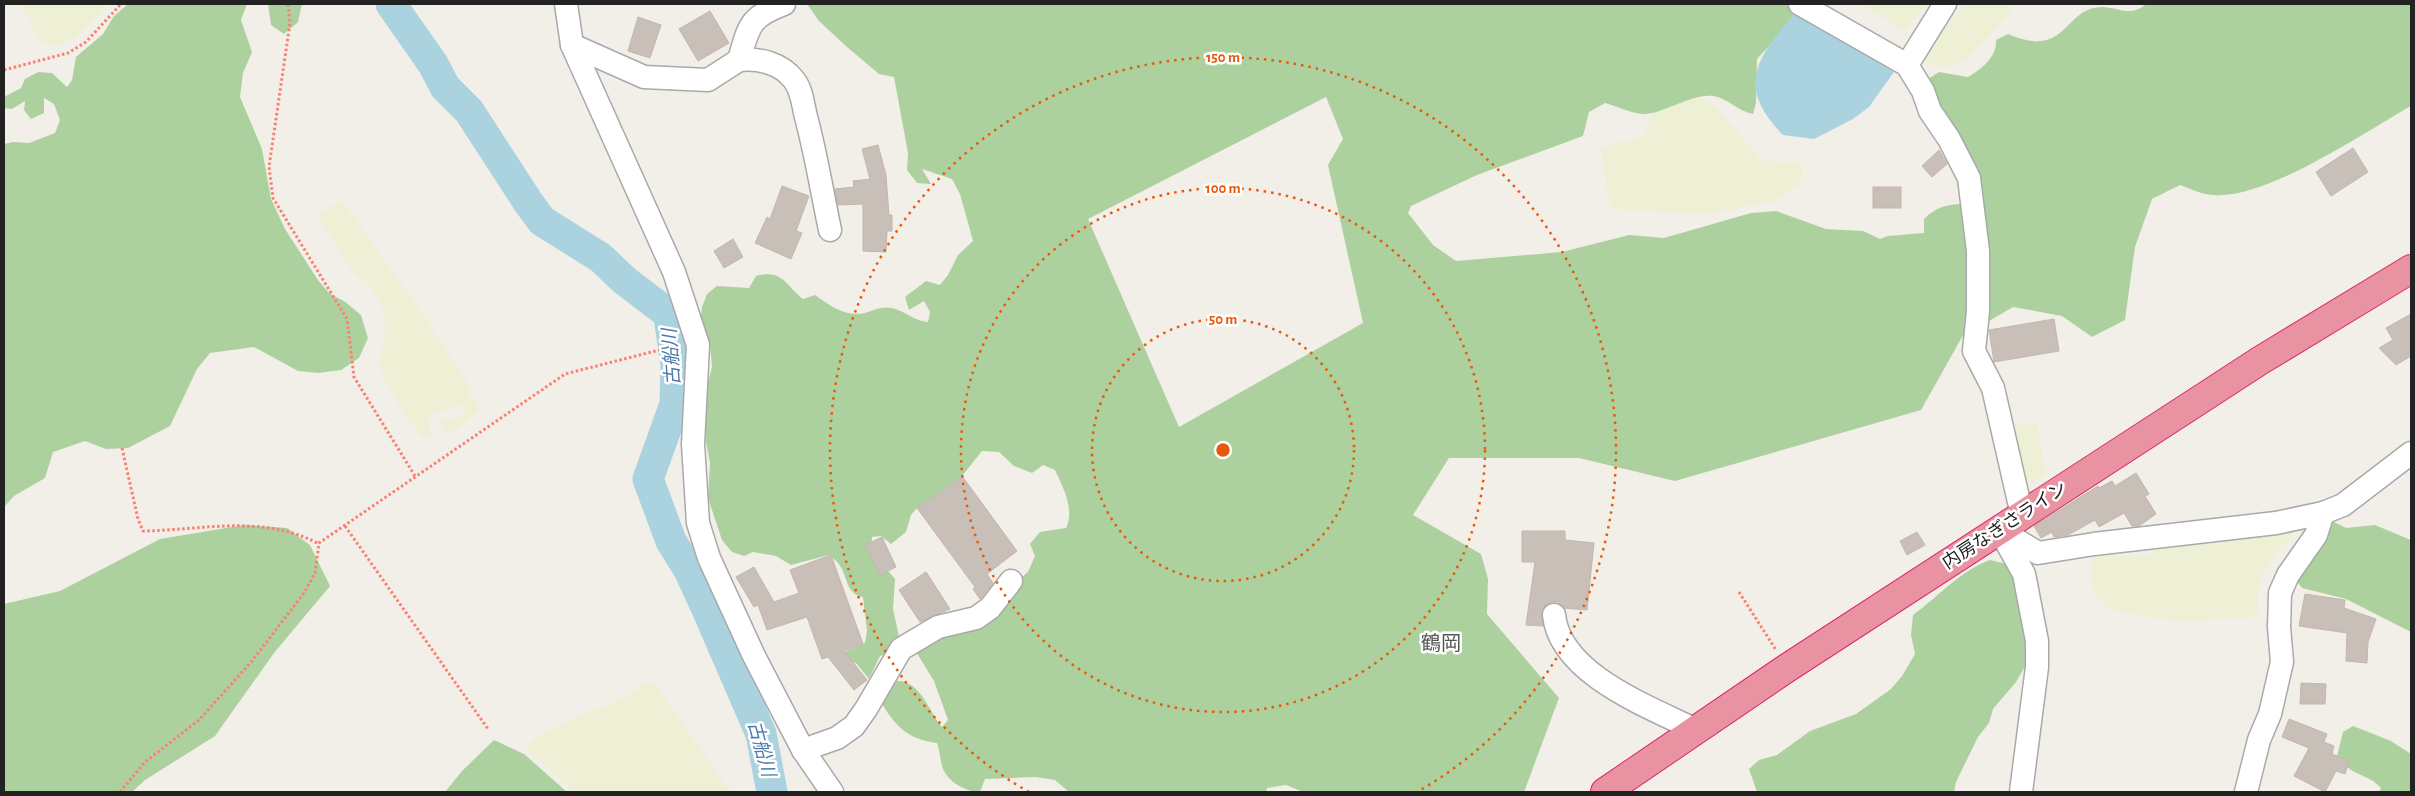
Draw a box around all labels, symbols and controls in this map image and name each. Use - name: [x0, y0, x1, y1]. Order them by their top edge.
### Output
- text: 150 m: [1206, 50, 1240, 65]
- text: 100 m: [1205, 181, 1241, 196]
- text: 50 m: [1209, 312, 1237, 327]
- water label: 古船川: [659, 326, 683, 386]
- centre of rings: [1214, 441, 1232, 459]
- street label: 内房なぎさライン: [1939, 478, 2070, 573]
- district label: 鶴岡: [1421, 632, 1461, 654]
- water label: 古船川: [744, 719, 779, 781]

